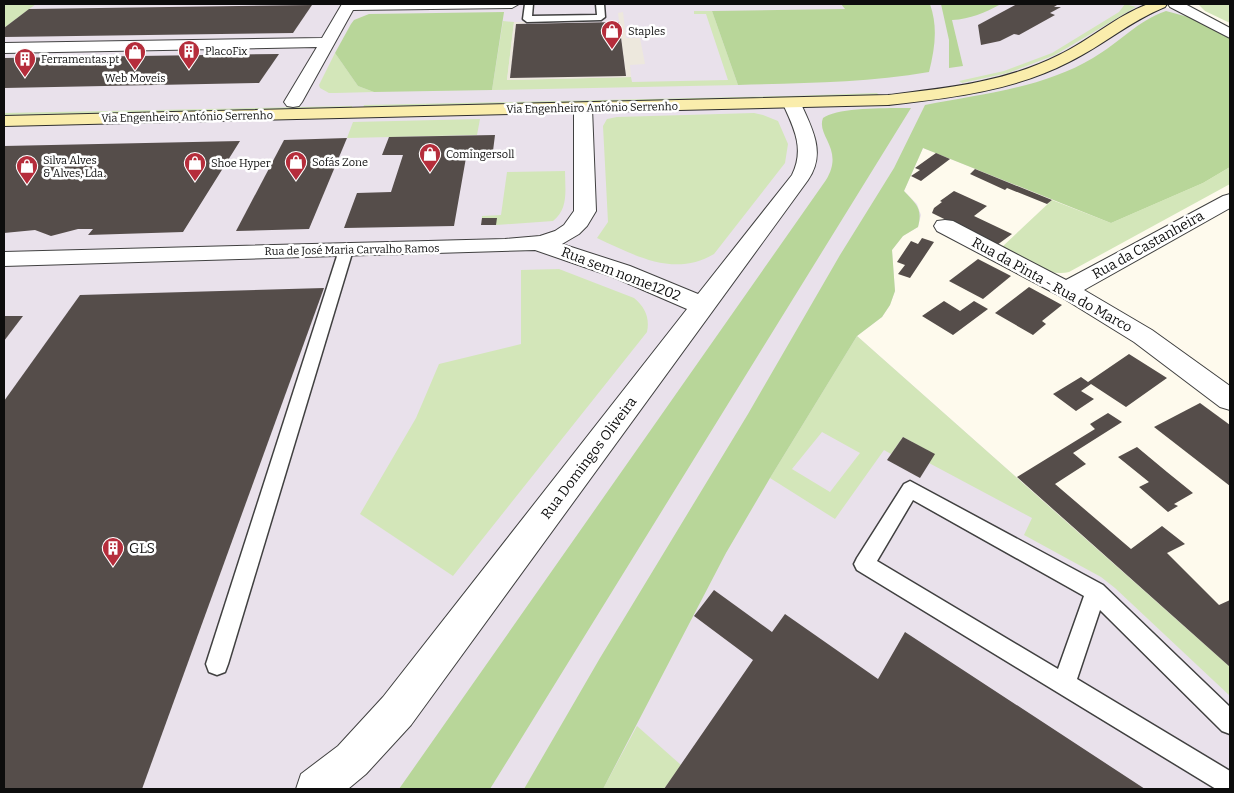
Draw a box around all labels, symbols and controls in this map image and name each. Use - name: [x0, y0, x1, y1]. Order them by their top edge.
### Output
- shop icon: Staples: [600, 19, 624, 50]
- place label: Staples: [628, 25, 665, 38]
- building icon: PlacoFix: [177, 39, 201, 70]
- shop icon: Web Moveis: [123, 40, 147, 71]
- place label: PlacoFix: [205, 45, 247, 58]
- building icon: Ferramentas.pt: [13, 47, 37, 78]
- place label: Ferramentas.pt: [41, 53, 119, 66]
- place label: Web Moveis: [105, 72, 165, 85]
- street label: Via Engenheiro António Serrenho: [506, 100, 678, 116]
- street label: Via Engenheiro António Serrenho: [101, 109, 273, 125]
- shop icon: Comingersoll: [418, 142, 442, 173]
- place label: Comingersoll: [446, 148, 515, 161]
- shop icon: Sofás Zone: [284, 150, 308, 181]
- shop icon: Shoe Hyper: [183, 151, 207, 182]
- shop icon: Silva Alves & Alves, Lda.: [15, 154, 39, 185]
- place label: Silva Alves & Alves, Lda.: [43, 154, 105, 180]
- place label: Sofás Zone: [312, 156, 368, 169]
- place label: Shoe Hyper: [211, 157, 271, 170]
- street label: Rua da Castanheira: [1089, 207, 1207, 283]
- street label: Rua da Pinta - Rua do Marco: [969, 234, 1135, 336]
- street label: Rua de José Maria Carvalho Ramos: [264, 242, 440, 258]
- street label: Rua sem nome1202: [559, 243, 683, 305]
- street label: Rua Domingos Oliveira: [538, 393, 641, 522]
- building icon: GLS: [101, 536, 125, 567]
- place label: GLS: [129, 540, 155, 557]

